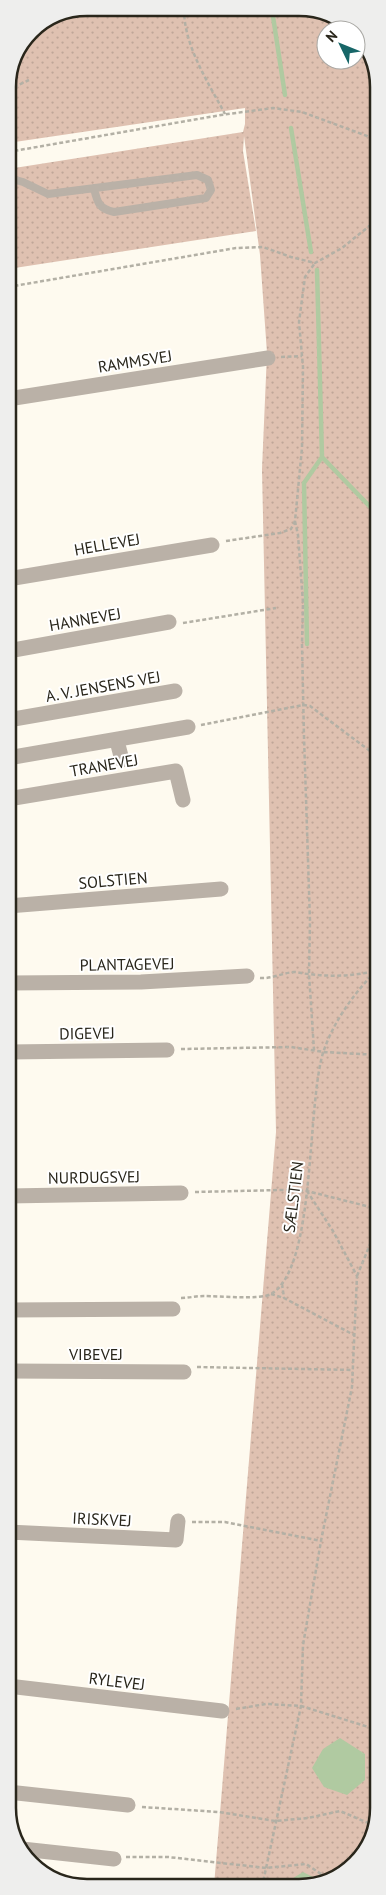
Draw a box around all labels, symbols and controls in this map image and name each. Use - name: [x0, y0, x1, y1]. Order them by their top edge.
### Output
- north arrow: [316, 20, 366, 70]
- text: N: [322, 27, 341, 46]
- street label: RAMMSVEJ: [97, 345, 173, 377]
- street label: HELLEVEJ: [72, 528, 142, 560]
- street label: HANNEVEJ: [48, 603, 122, 635]
- street label: A. V. JENSENS VEJ: [44, 666, 162, 706]
- street label: TRANEVEJ: [68, 749, 140, 781]
- street label: SOLSTIEN: [78, 867, 148, 893]
- street label: PLANTAGEVEJ: [79, 953, 175, 975]
- street label: DIGEVEJ: [59, 1023, 115, 1043]
- street label: SÆLSTIEN: [279, 1160, 307, 1234]
- street label: NURDUGSVEJ: [48, 1166, 140, 1188]
- street label: VIBEVEJ: [68, 1344, 123, 1364]
- street label: IRISKVEJ: [72, 1507, 132, 1531]
- street label: RYLEVEJ: [88, 1668, 146, 1694]

